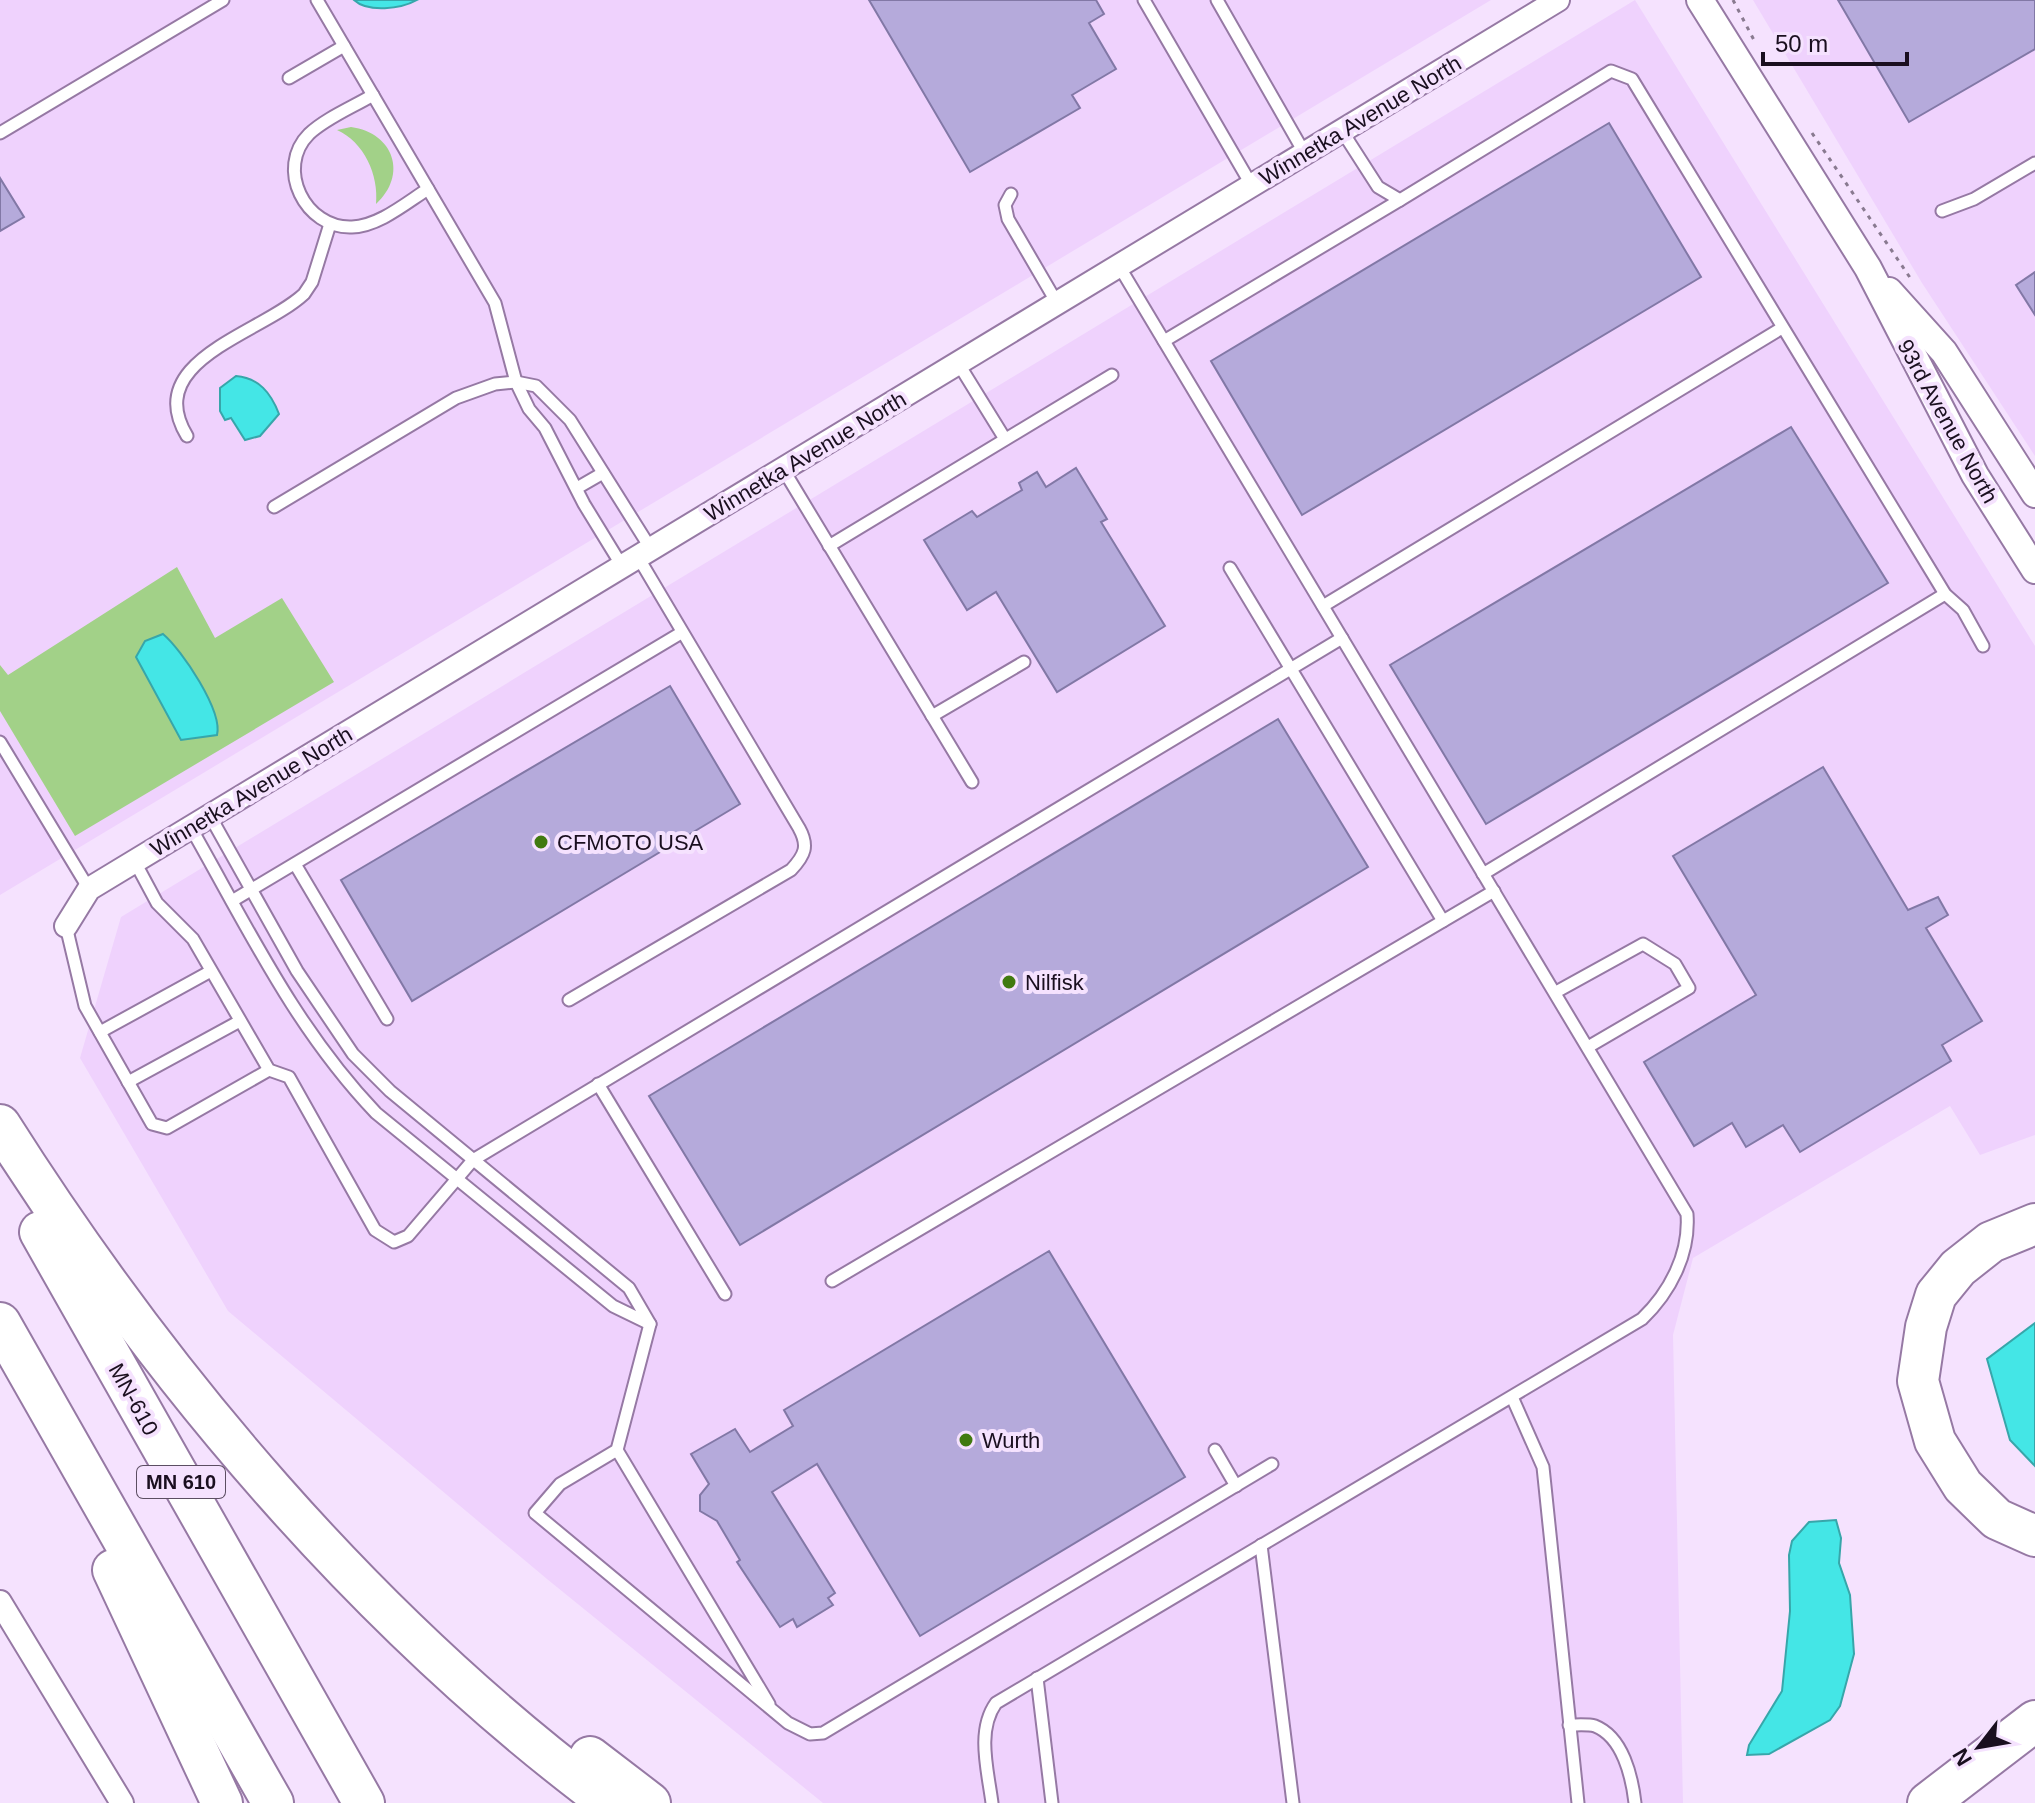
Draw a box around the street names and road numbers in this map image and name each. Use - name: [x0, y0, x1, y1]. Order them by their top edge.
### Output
- street label: Winnetka Avenue North: [1255, 50, 1466, 191]
- street label: 93rd Avenue North: [1892, 335, 2003, 507]
- street label: Winnetka Avenue North: [700, 386, 911, 527]
- street label: Winnetka Avenue North: [146, 721, 357, 862]
- street label: MN-610: [104, 1359, 163, 1440]
- road number: MN 610: [137, 1466, 225, 1498]

